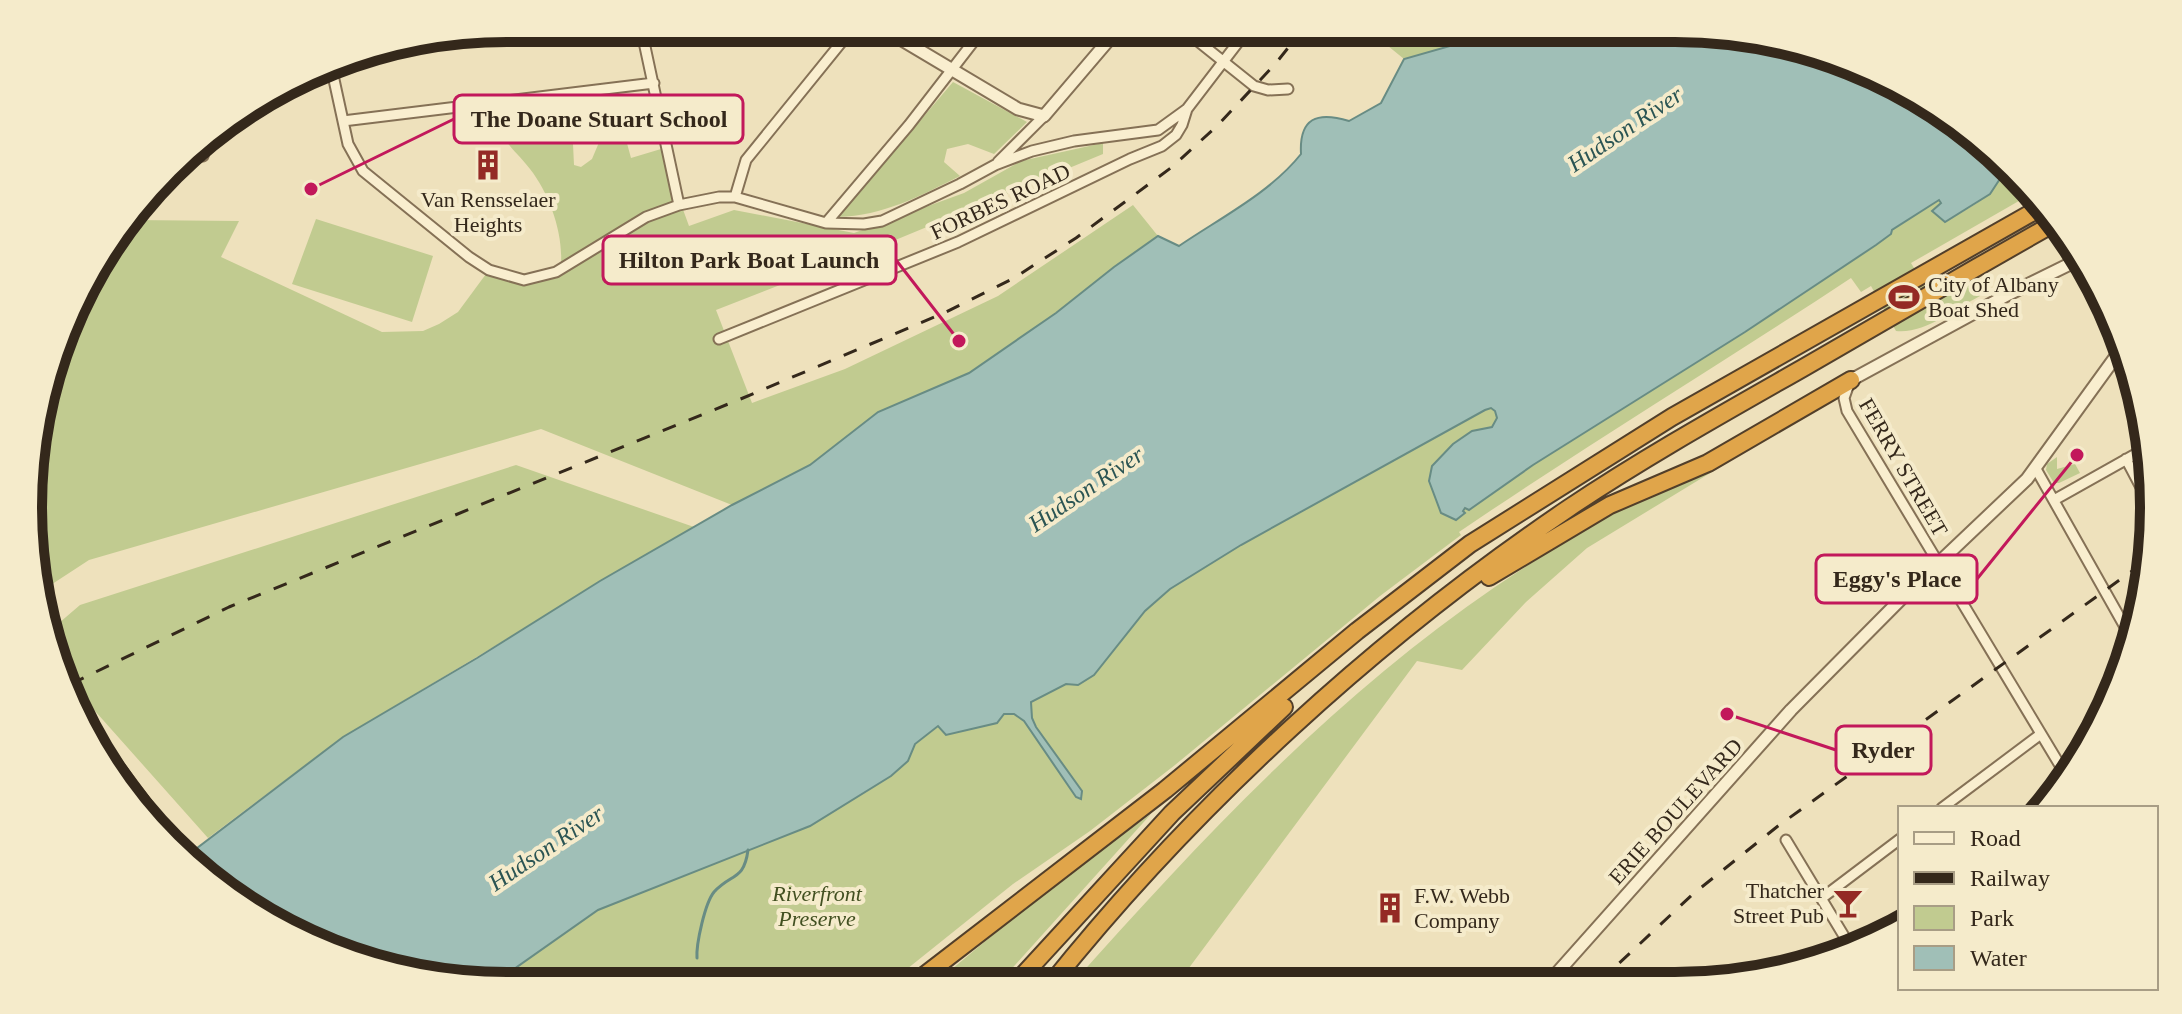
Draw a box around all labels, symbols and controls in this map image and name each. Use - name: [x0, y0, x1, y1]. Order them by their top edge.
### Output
- water label: Hudson River: [1562, 81, 1688, 177]
- callout: The Doane Stuart School: [454, 95, 743, 143]
- text: The Doane Stuart School: [471, 106, 728, 132]
- building icon: Van Rensselaer Heights: [471, 148, 505, 182]
- street label: FORBES ROAD: [927, 158, 1074, 245]
- place label: Van Rensselaer Heights: [420, 187, 556, 237]
- callout: Hilton Park Boat Launch: [603, 236, 896, 284]
- text: Hilton Park Boat Launch: [619, 247, 879, 273]
- place label: City of Albany Boat Shed: [1928, 272, 2059, 322]
- sports icon: City of Albany Boat Shed: [1887, 280, 1921, 314]
- street label: FERRY STREET: [1854, 394, 1953, 541]
- water label: Hudson River: [1023, 441, 1149, 537]
- callout: Eggy's Place: [1816, 555, 1977, 603]
- text: Eggy's Place: [1833, 566, 1962, 592]
- callout: Ryder: [1836, 726, 1931, 774]
- street label: ERIE BOULEVARD: [1603, 733, 1747, 889]
- text: Ryder: [1851, 737, 1915, 763]
- water label: Hudson River: [483, 800, 609, 896]
- legend: [1898, 806, 2158, 990]
- text: Road: [1970, 825, 2021, 851]
- text: Railway: [1970, 865, 2050, 891]
- place label: Thatcher Street Pub: [1733, 878, 1825, 928]
- park label: Riverfront Preserve: [771, 881, 863, 931]
- place label: F.W. Webb Company: [1414, 883, 1510, 933]
- bar icon: Thatcher Street Pub: [1831, 886, 1865, 920]
- building icon: F.W. Webb Company: [1373, 891, 1407, 925]
- text: Park: [1970, 905, 2014, 931]
- text: Water: [1970, 945, 2027, 971]

